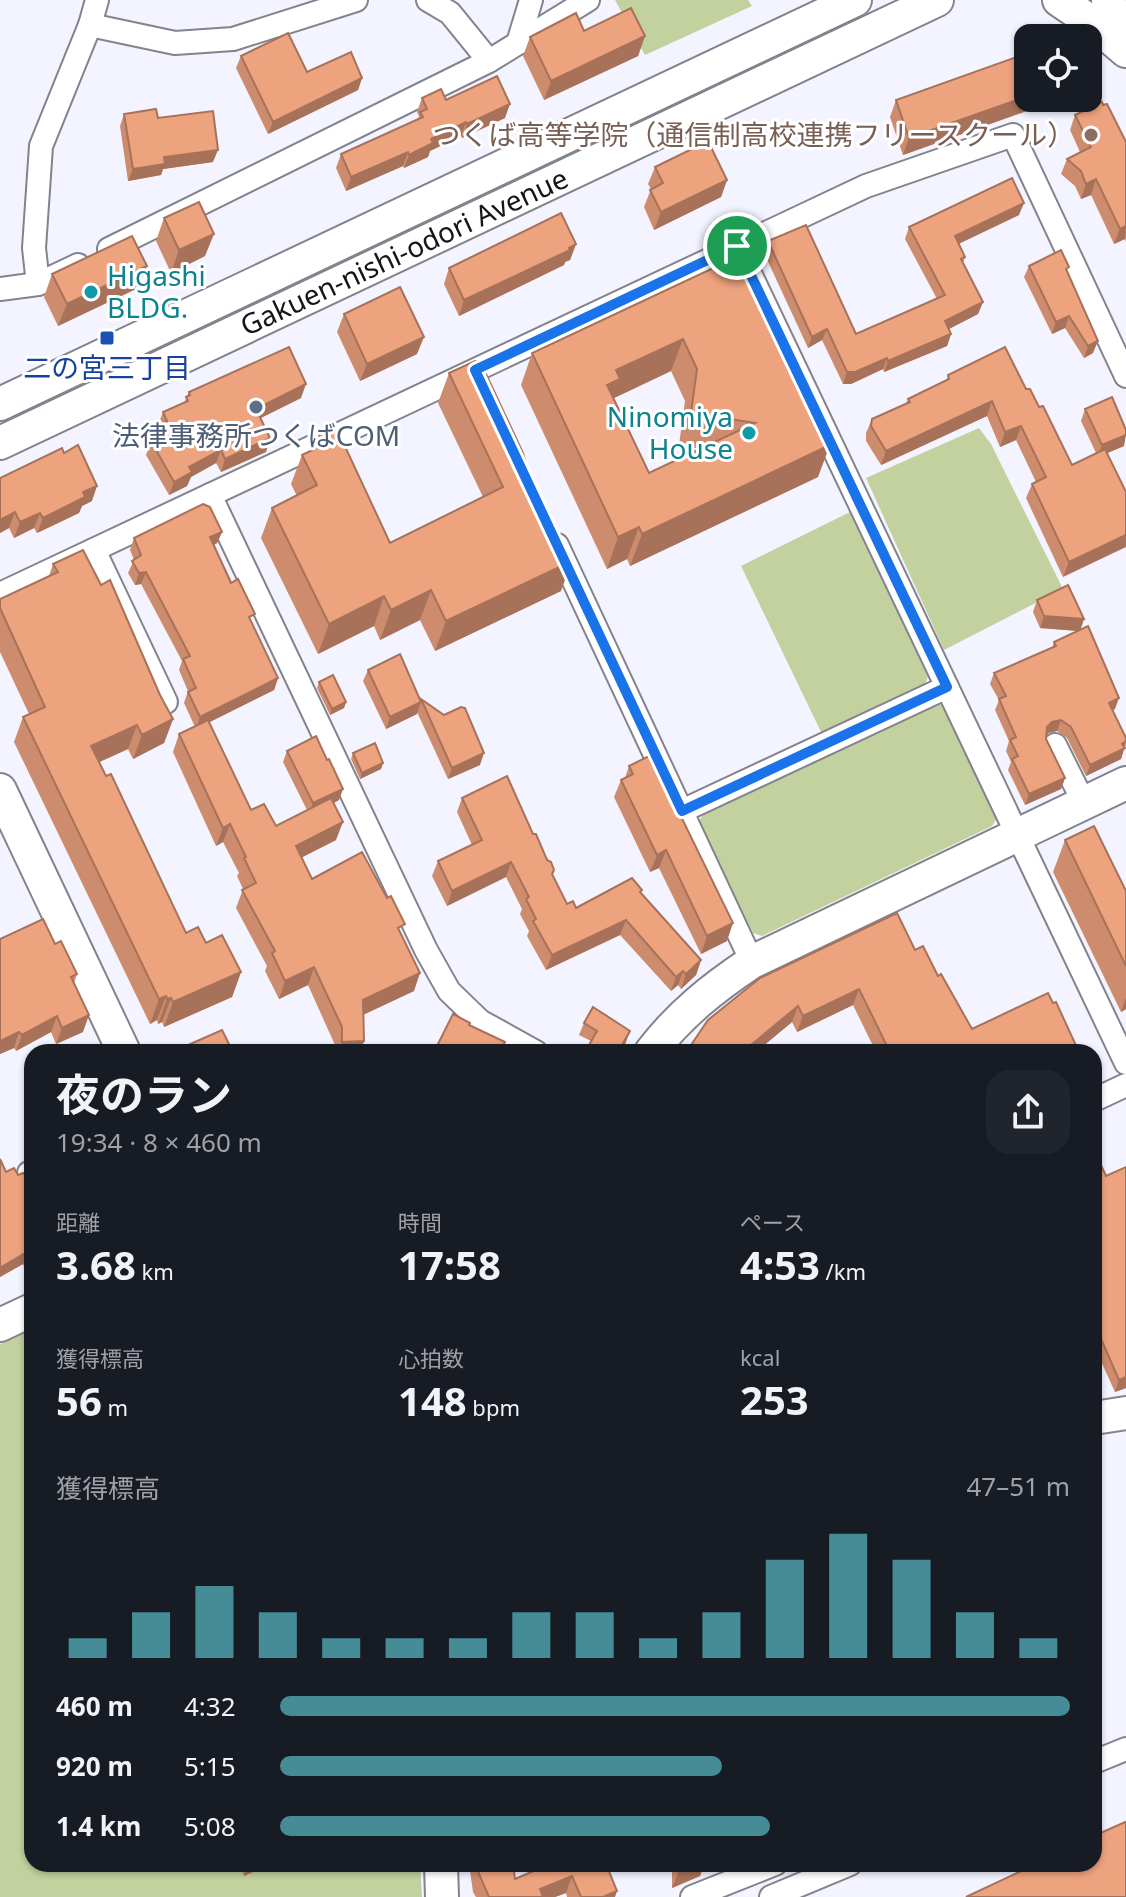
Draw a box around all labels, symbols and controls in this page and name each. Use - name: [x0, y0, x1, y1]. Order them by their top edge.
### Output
- map controls: [1014, 24, 1102, 112]
- button: locate: [1014, 24, 1102, 112]
- place label: つくば高等学院（通信制高校連携フリースクール）: [432, 115, 1075, 153]
- marker: つくば高等学院（通信制高校連携フリースクール）: [1082, 126, 1100, 144]
- street label: Gakuen-nishi-odori Avenue: [234, 158, 574, 344]
- pin: [703, 212, 771, 280]
- icon: arrive: [715, 224, 759, 268]
- place label: Higashi BLDG.: [107, 256, 206, 326]
- marker: Higashi BLDG.: [82, 283, 100, 301]
- marker: 二の宮三丁目: [98, 329, 116, 347]
- place label: 二の宮三丁目: [23, 348, 191, 386]
- place label: Ninomiya House: [607, 397, 733, 467]
- marker: 法律事務所つくばCOM: [247, 398, 265, 416]
- place label: 法律事務所つくばCOM: [112, 416, 400, 454]
- marker: Ninomiya House: [740, 424, 758, 442]
- text: 夜のラン: [56, 1064, 232, 1124]
- button: share: [986, 1070, 1070, 1154]
- text: 19:34 · 8 × 460 m: [56, 1124, 262, 1160]
- text: 距離: [56, 1207, 100, 1237]
- text: 時間: [398, 1207, 442, 1237]
- text: ペース: [740, 1207, 805, 1237]
- text: 3.68: [56, 1237, 136, 1292]
- text: 17:58: [398, 1237, 501, 1292]
- text: 4:53: [740, 1237, 820, 1292]
- text: km: [136, 1256, 174, 1286]
- text: /km: [820, 1256, 866, 1286]
- text: kcal: [740, 1342, 780, 1372]
- text: 獲得標高: [56, 1343, 144, 1373]
- text: 心拍数: [398, 1343, 464, 1373]
- text: 253: [740, 1372, 809, 1427]
- text: 56: [56, 1373, 102, 1428]
- text: 148: [398, 1373, 467, 1428]
- text: m: [102, 1392, 128, 1422]
- text: bpm: [467, 1392, 520, 1422]
- text: 47–51 m: [966, 1468, 1070, 1504]
- text: 獲得標高: [56, 1470, 160, 1506]
- text: 460 m: [56, 1688, 133, 1724]
- text: 4:32: [184, 1688, 236, 1724]
- text: 920 m: [56, 1748, 133, 1784]
- text: 5:15: [184, 1748, 236, 1784]
- text: 1.4 km: [56, 1808, 141, 1844]
- text: 5:08: [184, 1808, 236, 1844]

